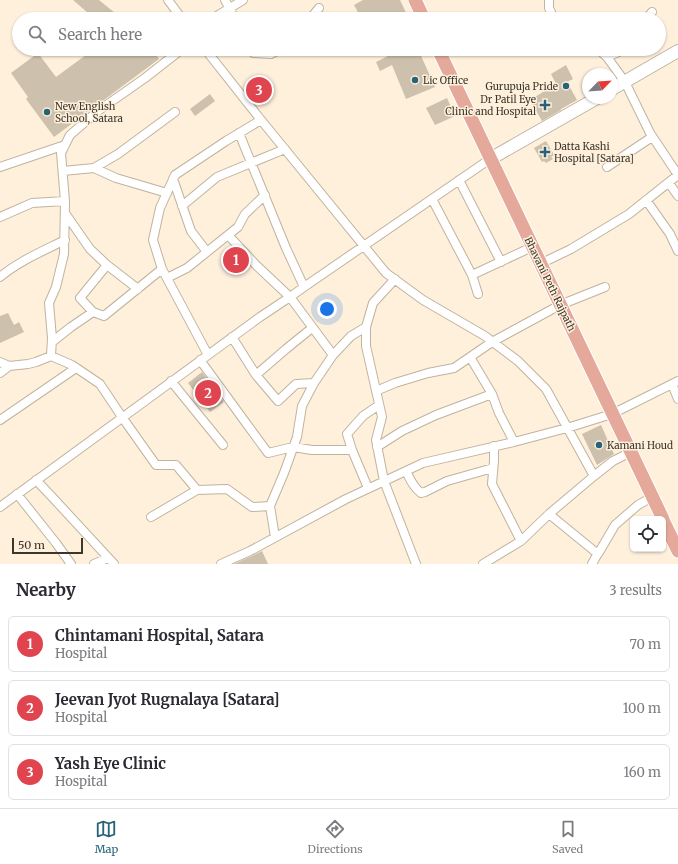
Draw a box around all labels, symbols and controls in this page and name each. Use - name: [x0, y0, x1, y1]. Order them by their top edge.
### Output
- search box: [12, 12, 666, 56]
- icon: search: [26, 23, 48, 45]
- text: Search here: [58, 25, 142, 44]
- north arrow: [582, 68, 618, 104]
- place label: Lic Office: [423, 74, 468, 87]
- pin: 3: [246, 75, 272, 105]
- marker: Lic Office: [410, 75, 420, 85]
- place label: Gurupuja Pride: [485, 80, 558, 93]
- marker: Gurupuja Pride: [561, 81, 571, 91]
- place label: Dr Patil Eye Clinic and Hospital: [445, 93, 536, 118]
- marker: Dr Patil Eye Clinic and Hospital: [539, 99, 551, 111]
- place label: New English School, Satara: [55, 100, 124, 125]
- marker: New English School, Satara: [42, 107, 52, 117]
- place label: Datta Kashi Hospital [Satara]: [554, 140, 634, 165]
- marker: Datta Kashi Hospital [Satara]: [539, 146, 551, 158]
- street label: Bhavani Peth Rajpath: [522, 235, 579, 334]
- pin: 1: [223, 245, 249, 275]
- your location: [317, 299, 337, 319]
- pin: 2: [195, 378, 221, 408]
- place label: Kamani Houd: [607, 439, 673, 452]
- marker: Kamani Houd: [594, 440, 604, 450]
- map controls: [630, 516, 666, 552]
- button: locate: [630, 516, 666, 552]
- scale bar: [12, 536, 83, 555]
- text: 50 m: [18, 538, 45, 552]
- text: Nearby: [16, 579, 76, 601]
- text: 3 results: [609, 582, 662, 599]
- text: Chintamani Hospital, Satara: [55, 626, 264, 645]
- text: 1: [27, 636, 33, 653]
- text: 70 m: [630, 636, 661, 653]
- text: Hospital: [55, 645, 107, 662]
- text: Jeevan Jyot Rugnalaya [Satara]: [55, 690, 280, 709]
- text: 2: [26, 700, 34, 717]
- text: 100 m: [623, 700, 661, 717]
- text: Hospital: [55, 709, 107, 726]
- text: Yash Eye Clinic: [55, 754, 166, 773]
- text: 3: [26, 764, 34, 781]
- text: 160 m: [623, 764, 661, 781]
- text: Hospital: [55, 773, 107, 790]
- tab: Map: [95, 818, 118, 856]
- tab: Directions: [308, 818, 363, 856]
- tab: Saved: [552, 818, 583, 856]

